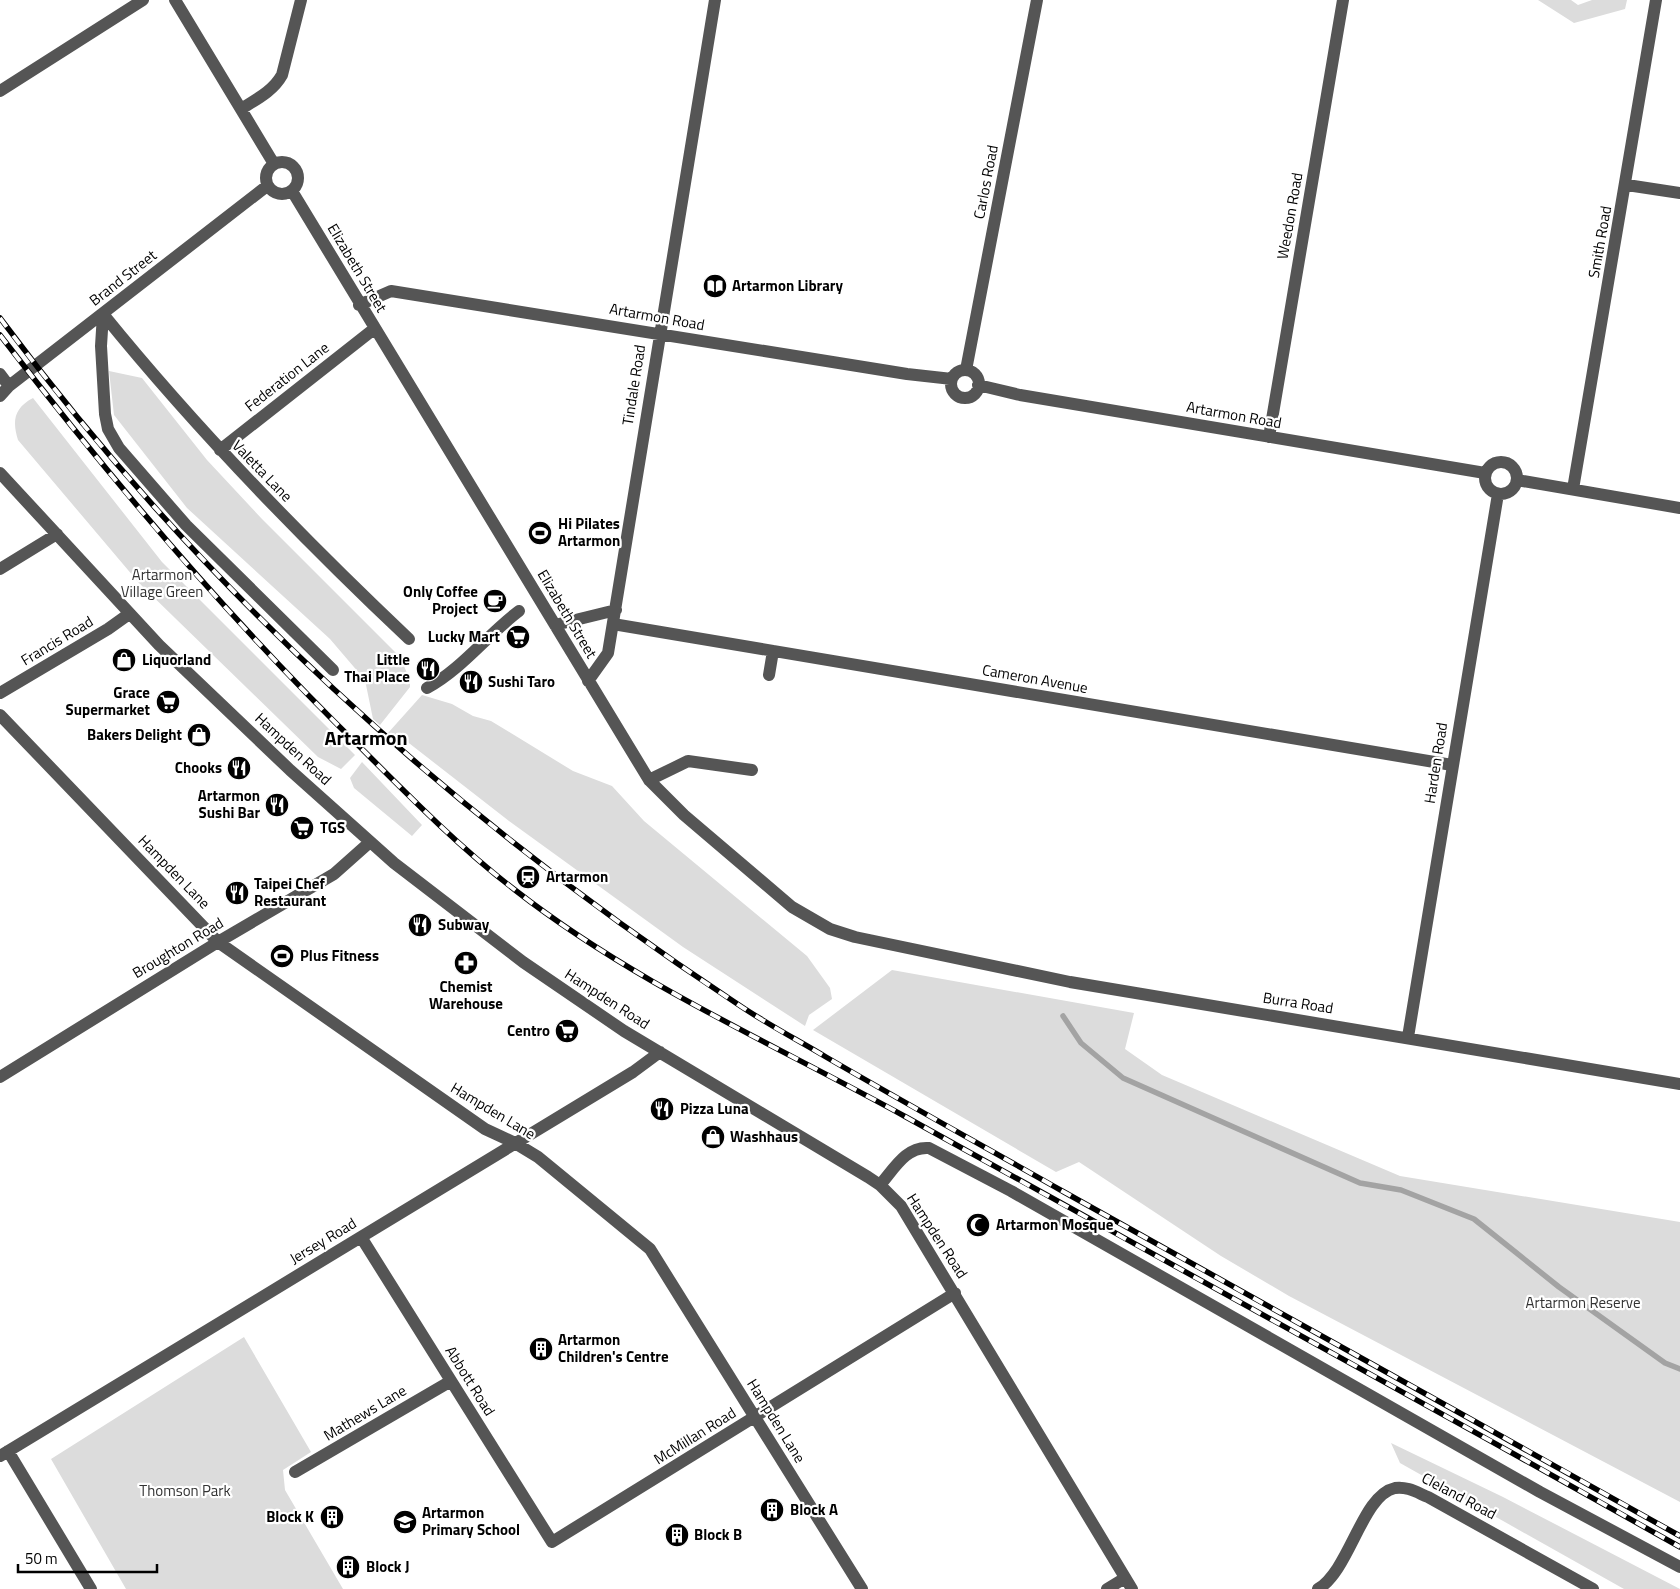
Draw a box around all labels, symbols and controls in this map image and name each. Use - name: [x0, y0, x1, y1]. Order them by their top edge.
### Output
- street label: Carlos Road: [967, 143, 1004, 221]
- street label: Weedon Road: [1271, 171, 1308, 261]
- street label: Smith Road: [1582, 204, 1617, 280]
- street label: Elizabeth Street: [322, 219, 393, 317]
- street label: Brand Street: [84, 243, 162, 311]
- library icon: Artarmon Library: [702, 273, 728, 299]
- place label: Artarmon Library: [732, 274, 843, 297]
- street label: Artarmon Road: [608, 297, 707, 336]
- street label: Federation Lane: [240, 336, 334, 417]
- street label: Tindale Road: [616, 343, 651, 427]
- street label: Artarmon Road: [1185, 395, 1284, 434]
- street label: Valetta Lane: [227, 434, 298, 507]
- place label: Hi Pilates Artarmon: [558, 512, 620, 552]
- sports icon: Hi Pilates Artarmon: [527, 520, 553, 546]
- park label: Artarmon Village Green: [121, 563, 203, 603]
- street label: Elizabeth Street: [532, 565, 603, 663]
- place label: Only Coffee Project: [403, 580, 479, 620]
- cafe icon: Only Coffee Project: [482, 588, 508, 614]
- street label: Francis Road: [16, 610, 97, 671]
- supermarket icon: Lucky Mart: [505, 624, 531, 650]
- place label: Lucky Mart: [428, 625, 501, 648]
- shop icon: Liquorland: [111, 647, 137, 673]
- place label: Liquorland: [142, 648, 211, 671]
- place label: Little Thai Place: [344, 648, 410, 688]
- restaurant icon: Little Thai Place: [415, 656, 441, 682]
- street label: Cameron Avenue: [980, 658, 1090, 699]
- restaurant icon: Sushi Taro: [458, 669, 484, 695]
- place label: Sushi Taro: [488, 670, 555, 693]
- place label: Grace Supermarket: [66, 681, 151, 721]
- supermarket icon: Grace Supermarket: [155, 689, 181, 715]
- street label: Hampden Road: [250, 707, 337, 790]
- street label: Harden Road: [1418, 721, 1453, 805]
- shop icon: Bakers Delight: [186, 722, 212, 748]
- district label: Artarmon: [325, 722, 407, 753]
- place label: Bakers Delight: [87, 723, 183, 746]
- restaurant icon: Chooks: [226, 755, 252, 781]
- place label: Chooks: [175, 756, 222, 779]
- place label: Artarmon Sushi Bar: [198, 784, 260, 824]
- restaurant icon: Artarmon Sushi Bar: [264, 792, 290, 818]
- supermarket icon: TGS: [289, 815, 315, 841]
- place label: TGS: [320, 816, 345, 839]
- street label: Hampden Lane: [133, 829, 216, 914]
- station icon: Artarmon: [515, 864, 541, 890]
- place label: Artarmon: [546, 865, 608, 888]
- place label: Taipei Chef Restaurant: [254, 872, 327, 912]
- restaurant icon: Taipei Chef Restaurant: [224, 880, 250, 906]
- street label: Broughton Road: [128, 911, 228, 984]
- restaurant icon: Subway: [407, 912, 433, 938]
- place label: Subway: [438, 913, 490, 936]
- sports icon: Plus Fitness: [269, 943, 295, 969]
- place label: Plus Fitness: [300, 944, 379, 967]
- pharmacy icon: Chemist Warehouse: [453, 950, 479, 976]
- street label: Hampden Road: [560, 962, 654, 1035]
- place label: Chemist Warehouse: [429, 975, 503, 1015]
- street label: Burra Road: [1261, 986, 1335, 1019]
- supermarket icon: Centro: [554, 1018, 580, 1044]
- place label: Centro: [507, 1019, 550, 1042]
- street label: Hampden Lane: [446, 1076, 540, 1145]
- restaurant icon: Pizza Luna: [649, 1096, 675, 1122]
- place label: Pizza Luna: [680, 1097, 749, 1120]
- shop icon: Washhaus: [700, 1124, 726, 1150]
- place label: Washhaus: [730, 1125, 798, 1148]
- street label: Hampden Road: [901, 1189, 974, 1283]
- street label: Jersey Road: [285, 1212, 361, 1270]
- mosque icon: Artarmon Mosque: [965, 1212, 991, 1238]
- place label: Artarmon Mosque: [996, 1213, 1114, 1236]
- park label: Artarmon Reserve: [1526, 1291, 1641, 1314]
- place label: Artarmon Children's Centre: [558, 1328, 669, 1368]
- building icon: Artarmon Children's Centre: [528, 1336, 554, 1362]
- street label: Abbott Road: [440, 1341, 501, 1420]
- street label: Hampden Lane: [741, 1374, 811, 1467]
- street label: Mathews Lane: [319, 1379, 410, 1446]
- street label: McMillan Road: [649, 1401, 740, 1470]
- street label: Cleland Road: [1418, 1466, 1501, 1525]
- park label: Thomson Park: [139, 1479, 231, 1502]
- building icon: Block A: [759, 1497, 785, 1523]
- place label: Block A: [790, 1498, 838, 1521]
- place label: Artarmon Primary School: [422, 1501, 520, 1541]
- building icon: Block K: [319, 1504, 345, 1530]
- place label: Block K: [266, 1505, 314, 1528]
- school or university icon: Artarmon Primary School: [392, 1509, 418, 1535]
- building icon: Block B: [664, 1522, 690, 1548]
- place label: Block B: [694, 1523, 742, 1546]
- scale bar: [18, 1542, 156, 1574]
- text: 50 m: [25, 1547, 58, 1570]
- building icon: Block J: [335, 1554, 361, 1580]
- place label: Block J: [366, 1555, 409, 1578]

